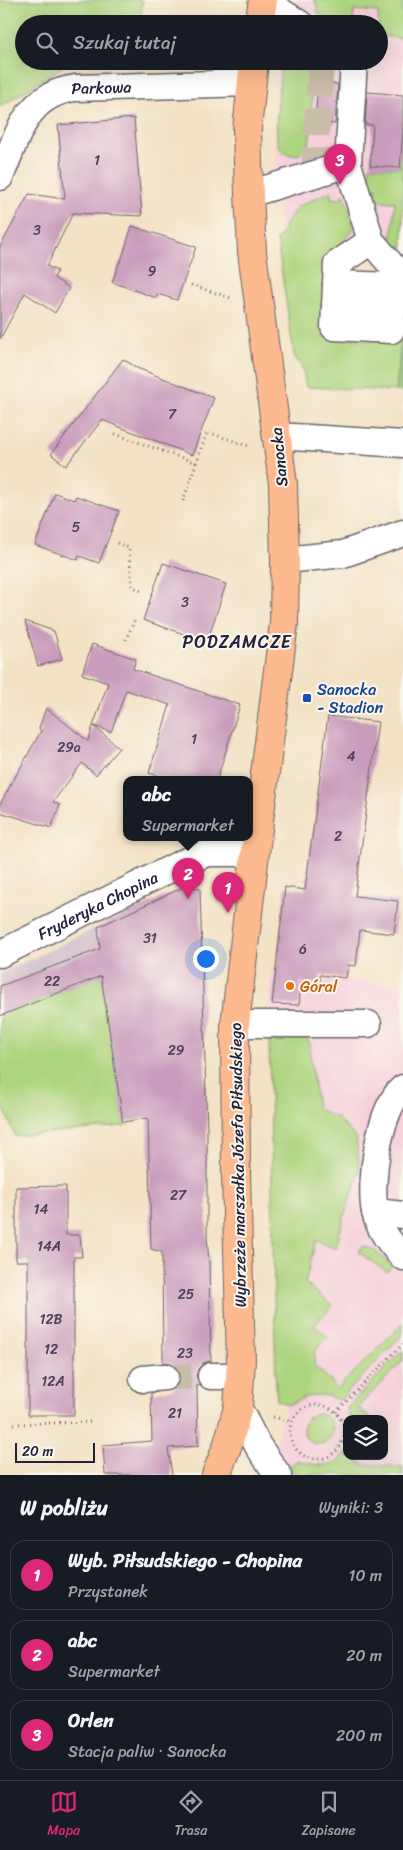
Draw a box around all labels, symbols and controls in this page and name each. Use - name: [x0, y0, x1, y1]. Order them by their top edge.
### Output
- search box: [15, 15, 388, 70]
- text: Szukaj tutaj: [73, 26, 176, 59]
- icon: search: [33, 29, 61, 57]
- street label: Parkowa: [71, 72, 132, 103]
- pin: 3: [324, 144, 356, 185]
- house number: 1: [94, 148, 100, 173]
- house number: 3: [33, 218, 41, 243]
- house number: 9: [148, 259, 157, 284]
- house number: 7: [168, 402, 177, 427]
- street label: Sanocka: [261, 426, 297, 488]
- house number: 5: [72, 515, 81, 540]
- house number: 3: [181, 590, 189, 615]
- district label: PODZAMCZE: [182, 626, 292, 658]
- place label: Sanocka - Stadion: [317, 675, 383, 722]
- marker: Sanocka - Stadion: [301, 692, 313, 704]
- house number: 1: [191, 727, 197, 752]
- house number: 29a: [57, 735, 81, 760]
- house number: 4: [347, 744, 356, 769]
- popup: [123, 776, 253, 841]
- text: abc: [142, 778, 172, 811]
- text: Supermarket: [142, 811, 234, 840]
- house number: 2: [334, 824, 342, 849]
- pin: 2: [172, 858, 204, 899]
- street label: Fryderyka Chopina: [32, 862, 164, 948]
- pin: 1: [212, 872, 244, 913]
- house number: 31: [143, 926, 157, 951]
- house number: 6: [299, 937, 307, 962]
- your location: [193, 946, 219, 972]
- house number: 22: [44, 969, 60, 994]
- place label: Góral: [300, 972, 338, 1001]
- marker: Góral: [284, 980, 296, 992]
- street label: Wybrzeże marszałka Józefa Piłsudskiego: [221, 1022, 255, 1308]
- house number: 29: [168, 1038, 185, 1063]
- house number: 27: [170, 1183, 187, 1208]
- house number: 14: [34, 1197, 49, 1222]
- house number: 14A: [37, 1234, 61, 1259]
- house number: 25: [178, 1282, 195, 1307]
- house number: 12B: [40, 1307, 63, 1332]
- house number: 12: [44, 1337, 58, 1362]
- house number: 23: [177, 1341, 193, 1366]
- house number: 12A: [41, 1369, 65, 1394]
- house number: 21: [168, 1401, 182, 1426]
- map controls: [343, 1415, 388, 1460]
- button: layers: [343, 1415, 388, 1460]
- text: 20 m: [22, 1439, 53, 1464]
- scale bar: [15, 1440, 95, 1463]
- text: W pobliżu: [20, 1489, 108, 1527]
- text: Wyniki: 3: [319, 1493, 383, 1522]
- text: Wyb. Piłsudskiego - Chopina: [68, 1544, 302, 1577]
- text: 1: [34, 1561, 40, 1590]
- text: 10 m: [349, 1561, 382, 1590]
- text: Przystanek: [68, 1577, 148, 1606]
- text: abc: [68, 1624, 97, 1657]
- text: 2: [32, 1641, 42, 1670]
- text: 20 m: [346, 1641, 382, 1670]
- text: Supermarket: [68, 1657, 160, 1686]
- text: Orlen: [68, 1704, 114, 1737]
- text: 3: [33, 1721, 41, 1750]
- text: 200 m: [336, 1721, 382, 1750]
- text: Stacja paliw · Sanocka: [68, 1737, 226, 1766]
- tab: Mapa: [47, 1788, 80, 1843]
- tab: Trasa: [174, 1788, 207, 1843]
- tab: Zapisane: [302, 1788, 356, 1843]

